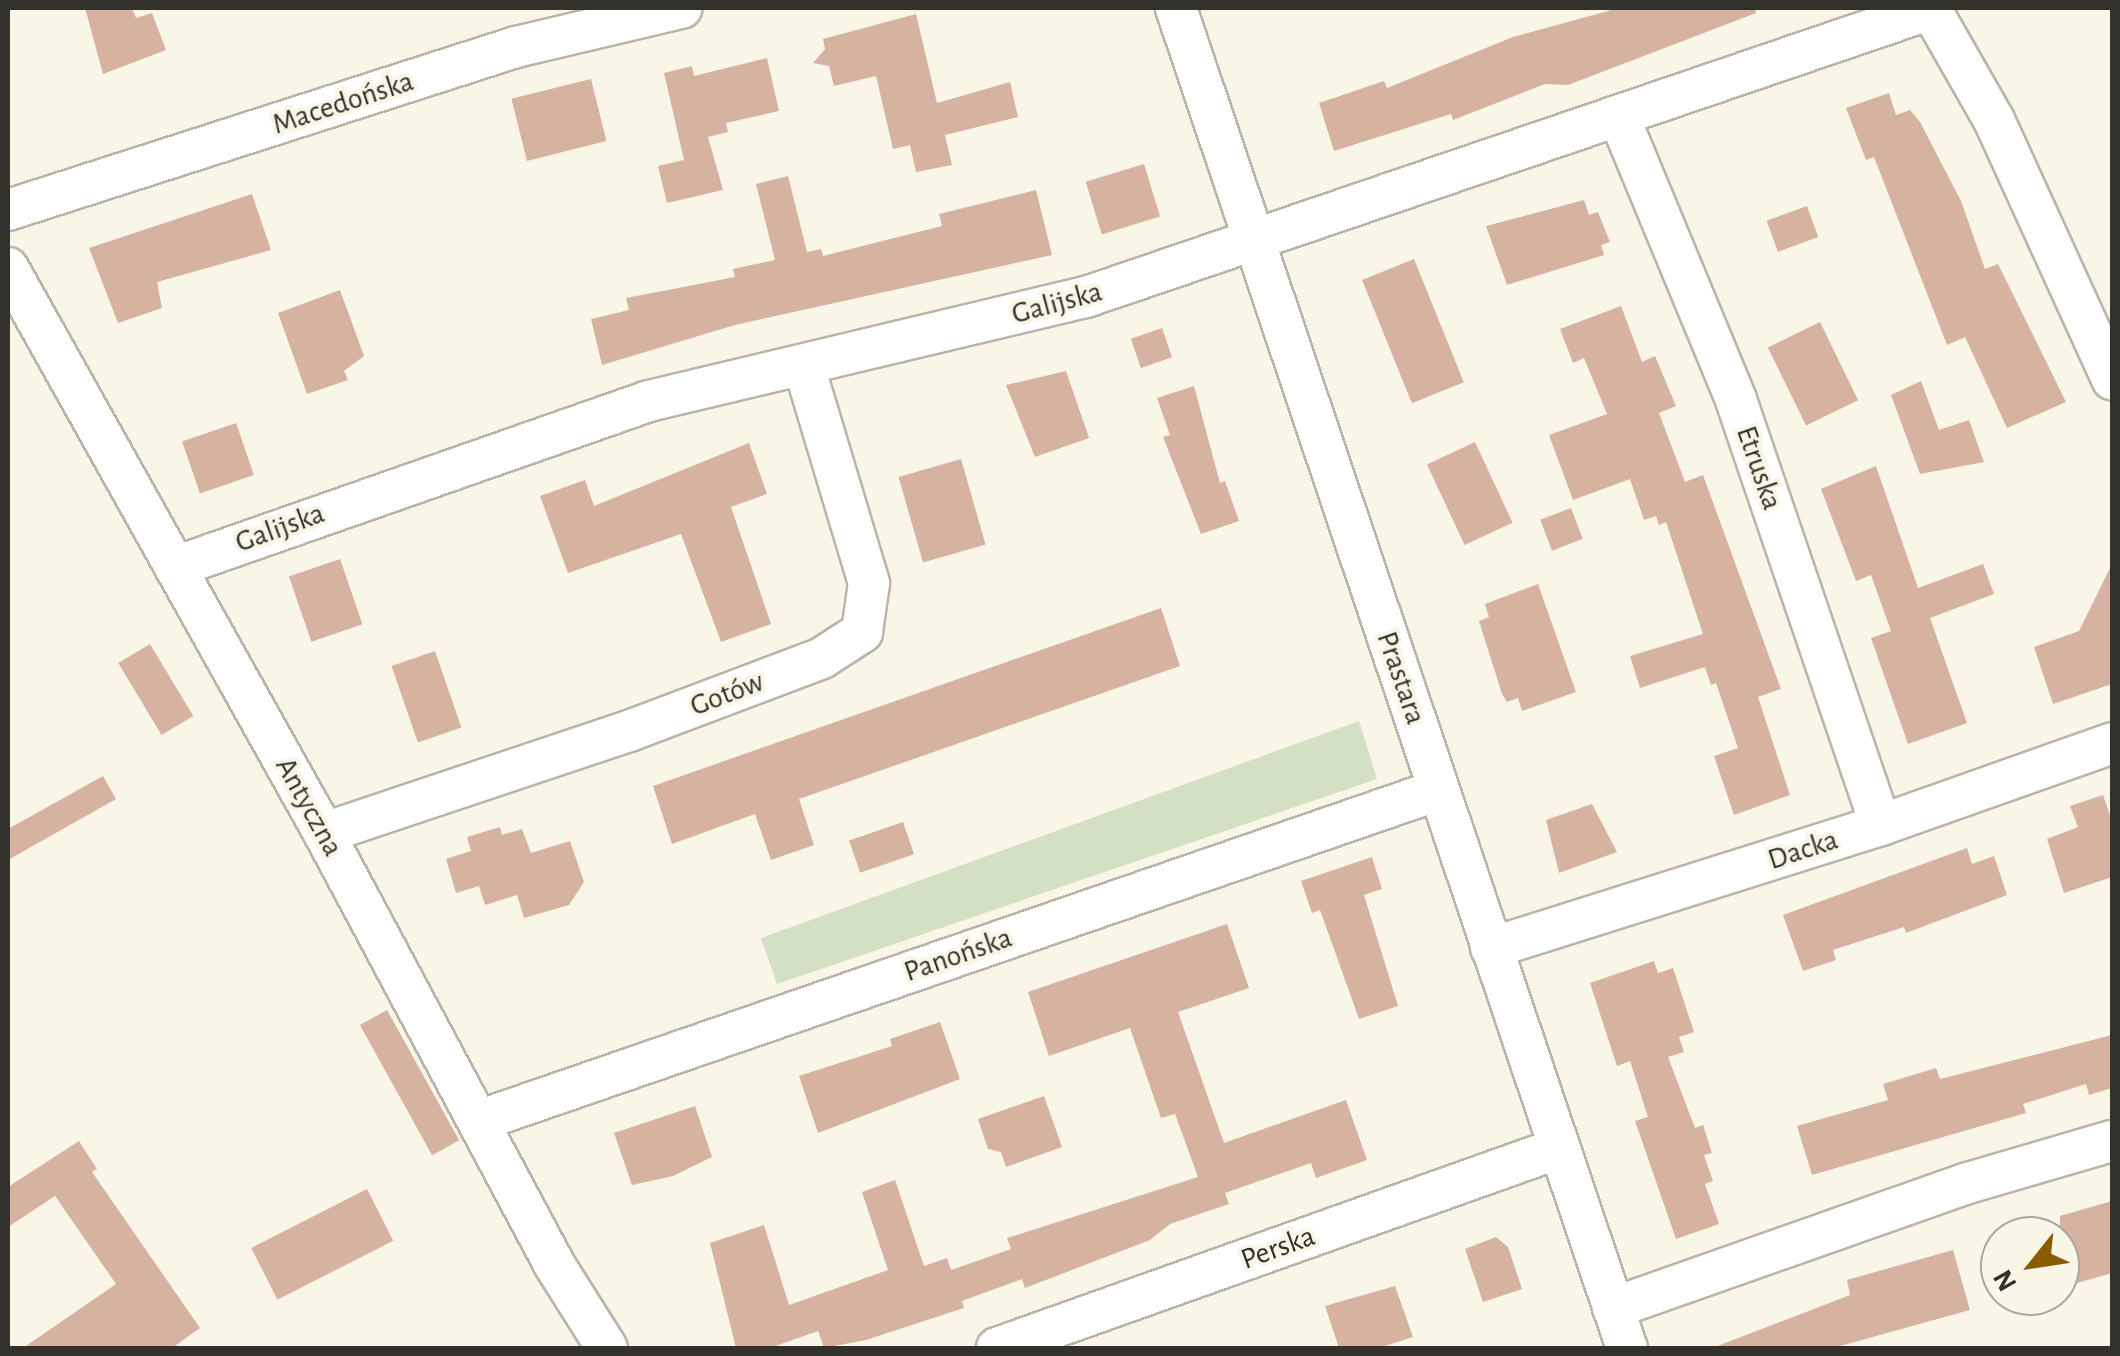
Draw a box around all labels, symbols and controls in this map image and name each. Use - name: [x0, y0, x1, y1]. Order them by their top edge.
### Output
- street label: Macedońska: [268, 63, 418, 143]
- street label: Galijska: [1008, 274, 1106, 332]
- street label: Etruska: [1728, 421, 1790, 515]
- street label: Galijska: [231, 495, 329, 561]
- street label: Prastara: [1368, 627, 1434, 729]
- street label: Gotów: [685, 664, 769, 724]
- street label: Antyczna: [267, 751, 351, 863]
- street label: Dacka: [1763, 822, 1843, 878]
- street label: Panońska: [899, 920, 1017, 990]
- north arrow: [1980, 1216, 2080, 1316]
- street label: Perska: [1236, 1218, 1320, 1278]
- text: N: [1989, 1265, 2023, 1295]

